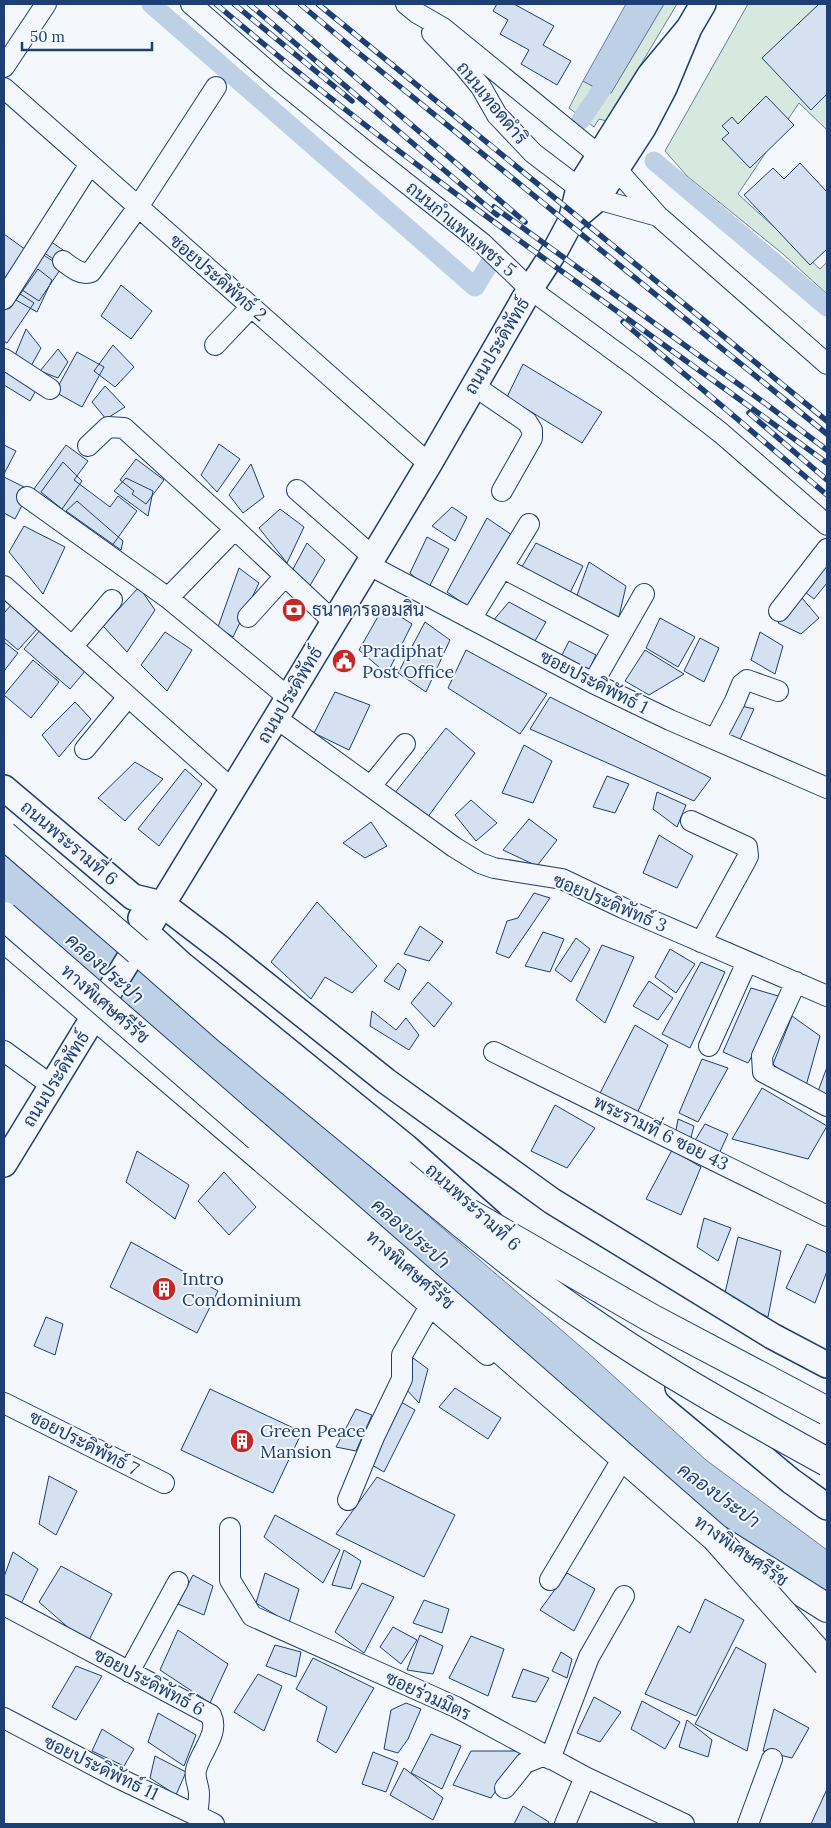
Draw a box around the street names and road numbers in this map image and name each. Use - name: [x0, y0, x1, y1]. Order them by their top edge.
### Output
- street label: ถนนเทอดดำริ: [452, 57, 533, 149]
- street label: ถนนกำแพงเพชร 5: [402, 176, 521, 281]
- street label: ซอยประดิพัทธ์ 2: [165, 228, 272, 326]
- street label: ถนนประดิพัทธ์: [458, 293, 535, 398]
- street label: ถนนประดิพัทธ์: [251, 642, 328, 747]
- street label: ซอยประดิพัทธ์ 1: [536, 644, 653, 719]
- street label: ถนนพระรามที่ 6: [16, 792, 125, 890]
- street label: ซอยประดิพัทธ์ 3: [550, 867, 671, 937]
- street label: ทางพิเศษศรีรัช: [56, 958, 155, 1048]
- street label: ถนนประดิพัทธ์: [16, 1026, 94, 1131]
- street label: พระรามที่ 6 ซอย 43: [590, 1086, 735, 1175]
- street label: ถนนพระรามที่ 6: [421, 1155, 528, 1255]
- street label: ทางพิเศษศรีรัช: [361, 1224, 460, 1314]
- street label: ซอยประดิพัทธ์ 7: [25, 1404, 143, 1480]
- street label: ทางพิเศษศรีรัช: [690, 1509, 793, 1591]
- street label: ซอยประดิพัทธ์ 6: [90, 1642, 209, 1720]
- street label: ซอยร่วมมิตร: [382, 1666, 475, 1725]
- street label: ซอยประดิพัทธ์ 11: [40, 1729, 163, 1805]

